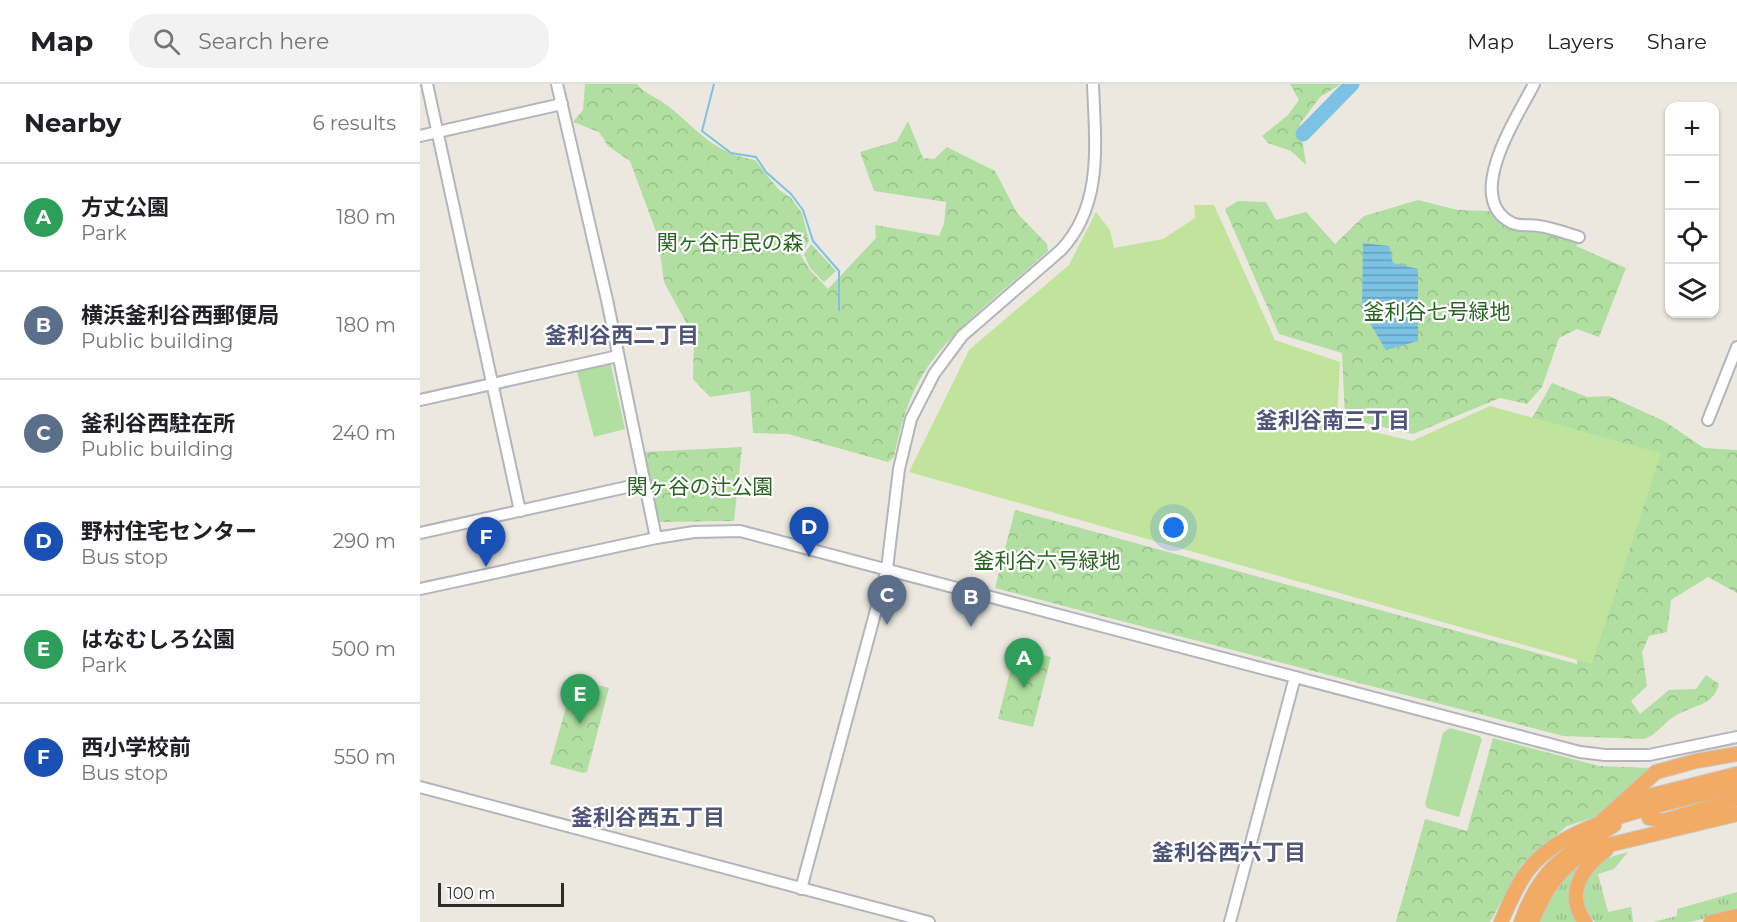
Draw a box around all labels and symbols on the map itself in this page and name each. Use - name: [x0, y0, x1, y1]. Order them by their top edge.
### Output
- park label: 関ヶ谷市民の森: [657, 230, 804, 255]
- park label: 釜利谷七号緑地: [1364, 299, 1511, 324]
- district label: 釜利谷西二丁目: [545, 322, 699, 349]
- district label: 釜利谷南三丁目: [1256, 407, 1410, 434]
- park label: 関ヶ谷の辻公園: [627, 474, 774, 499]
- pin: D: [790, 508, 828, 557]
- your location: [1159, 513, 1188, 542]
- pin: F: [466, 518, 506, 567]
- park label: 釜利谷六号緑地: [974, 548, 1121, 573]
- pin: C: [868, 576, 906, 625]
- pin: B: [952, 578, 990, 627]
- pin: A: [1004, 638, 1044, 688]
- pin: E: [560, 674, 600, 724]
- district label: 釜利谷西五丁目: [571, 804, 725, 831]
- district label: 釜利谷西六丁目: [1152, 839, 1306, 866]
- scale bar: [438, 880, 564, 908]

